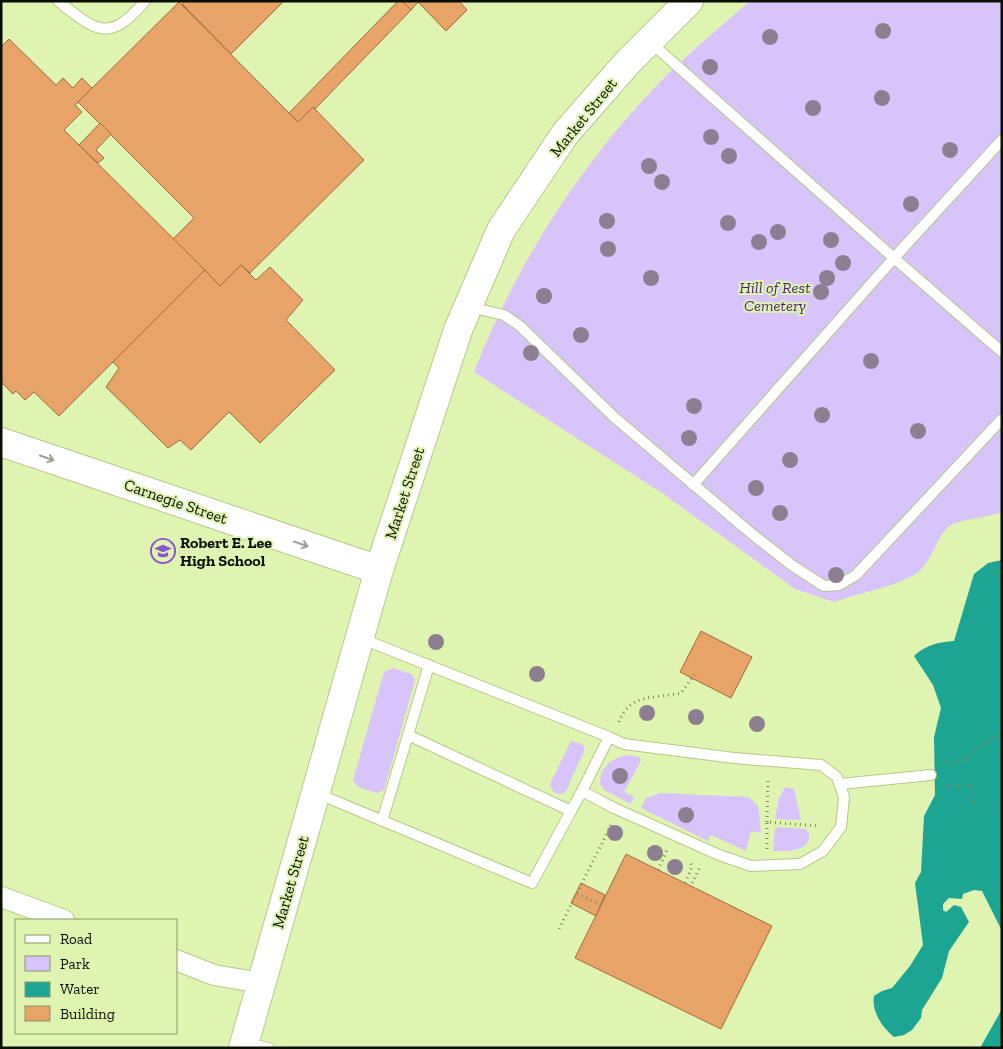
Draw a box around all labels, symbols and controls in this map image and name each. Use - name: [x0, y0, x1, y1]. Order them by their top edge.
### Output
- street label: Market Street: [546, 74, 621, 160]
- park label: Hill of Rest Cemetery: [739, 278, 811, 315]
- street label: Market Street: [381, 445, 428, 542]
- one-way arrow: [39, 453, 55, 463]
- street label: Carnegie Street: [122, 475, 230, 528]
- place label: Robert E. Lee High School: [180, 533, 272, 570]
- school or university icon: Robert E. Lee High School: [150, 538, 176, 564]
- one-way arrow: [292, 539, 308, 549]
- street label: Market Street: [268, 834, 313, 931]
- legend: [15, 919, 178, 1034]
- text: Road: [60, 930, 93, 948]
- text: Park: [60, 955, 90, 973]
- text: Water: [60, 980, 100, 998]
- text: Building: [60, 1005, 115, 1023]

